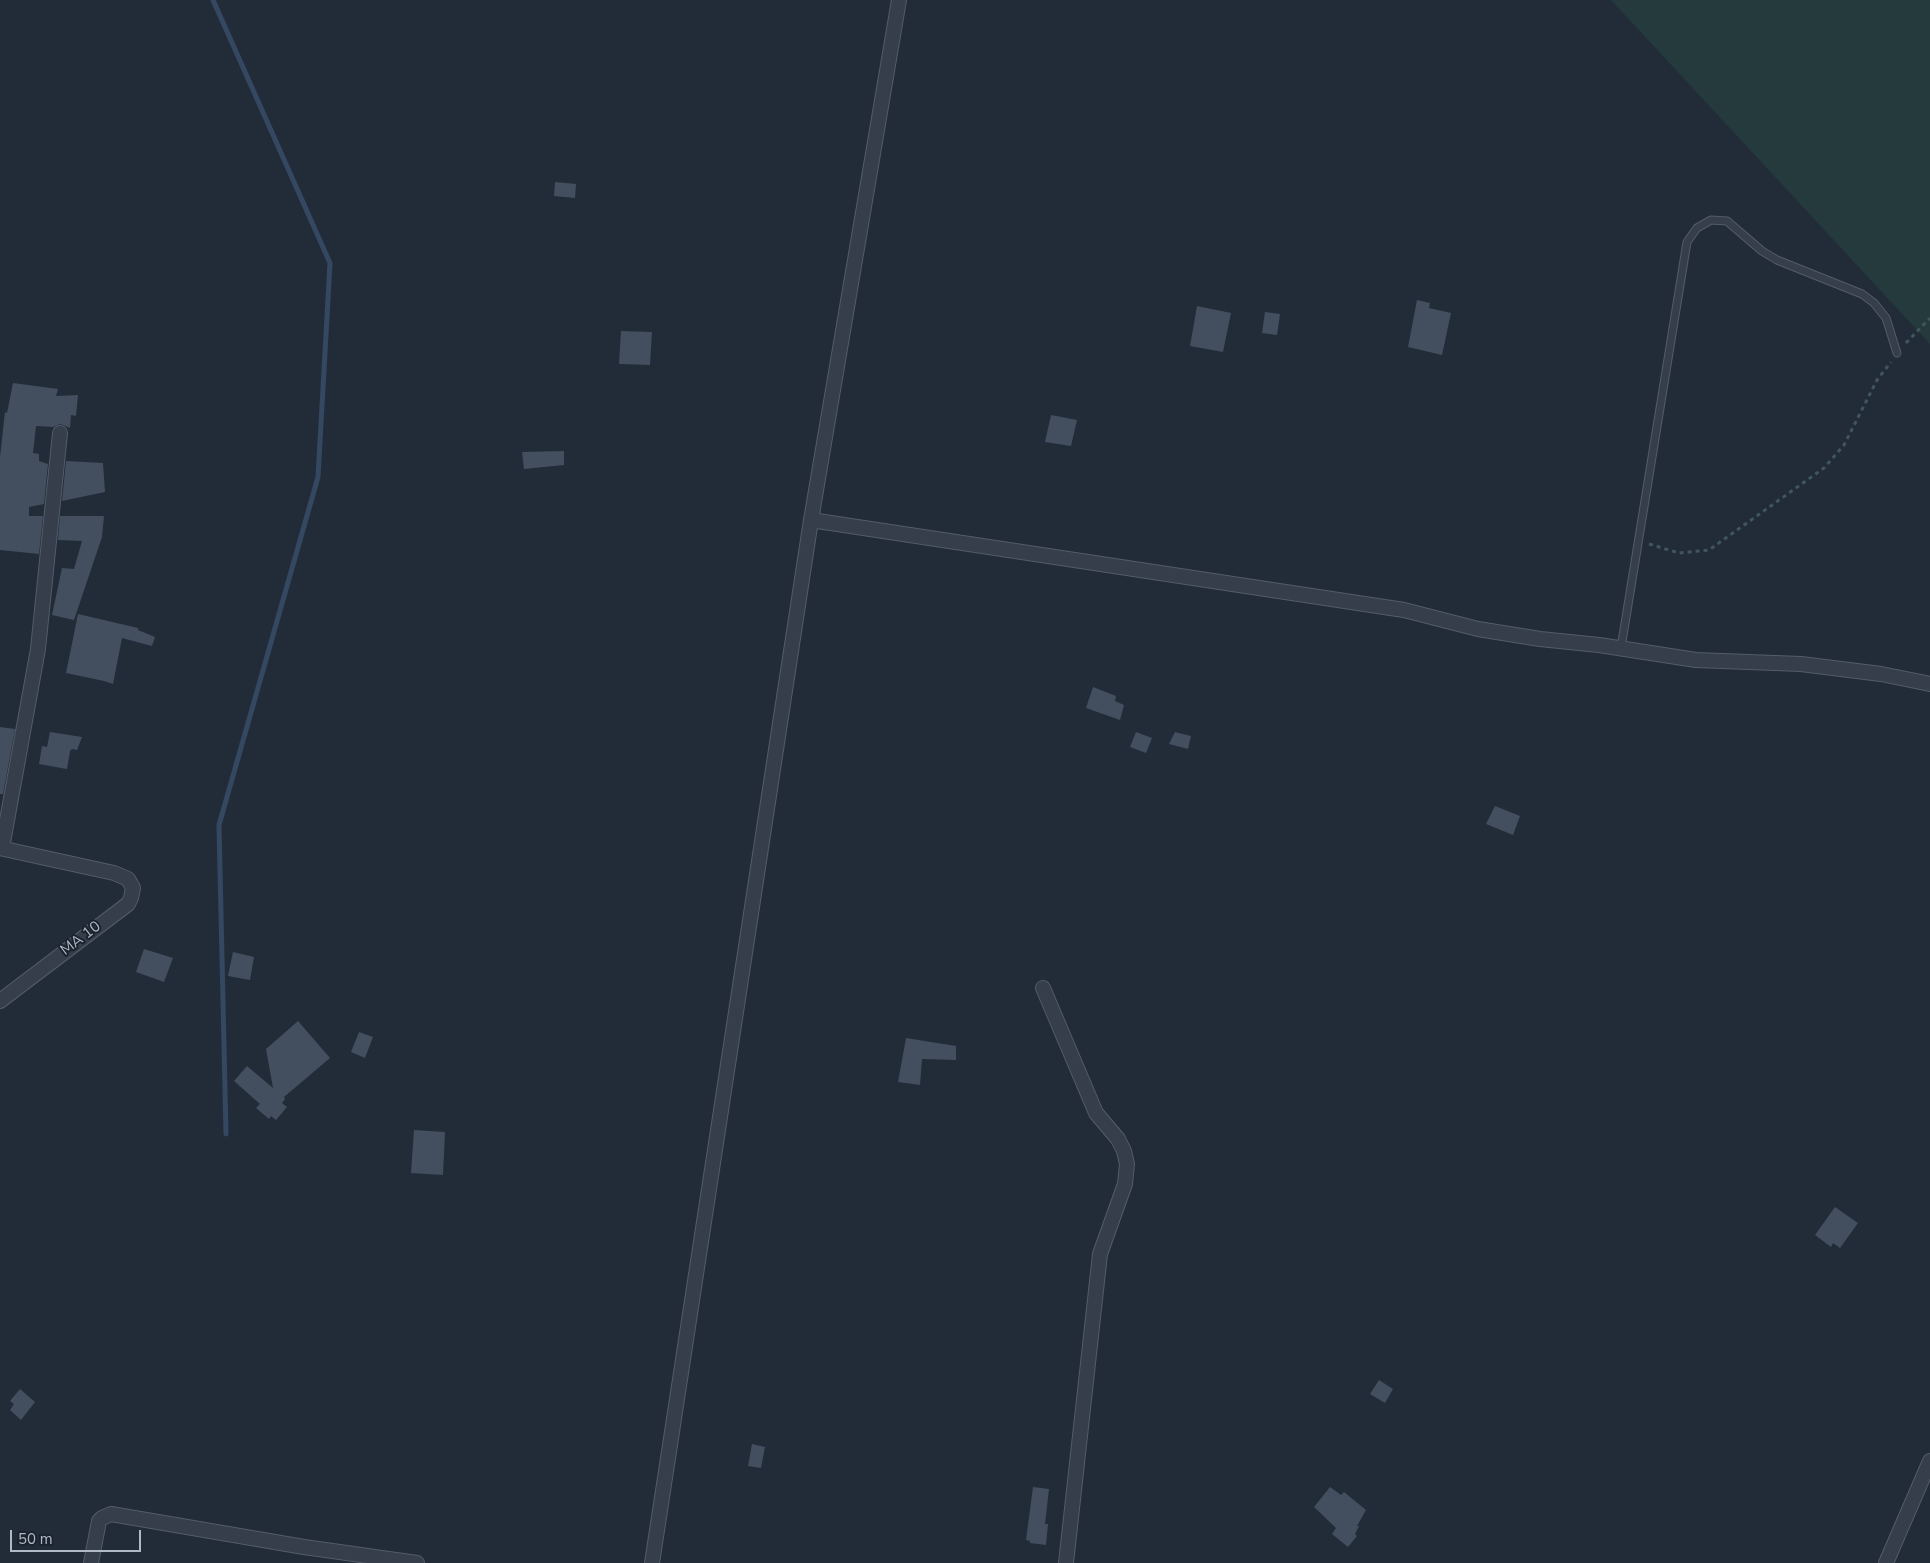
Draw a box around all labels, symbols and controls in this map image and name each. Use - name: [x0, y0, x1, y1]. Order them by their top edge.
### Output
- street label: MA 10: [57, 918, 105, 960]
- scale bar: [12, 1520, 144, 1552]
- text: 50 m: [18, 1529, 53, 1549]

